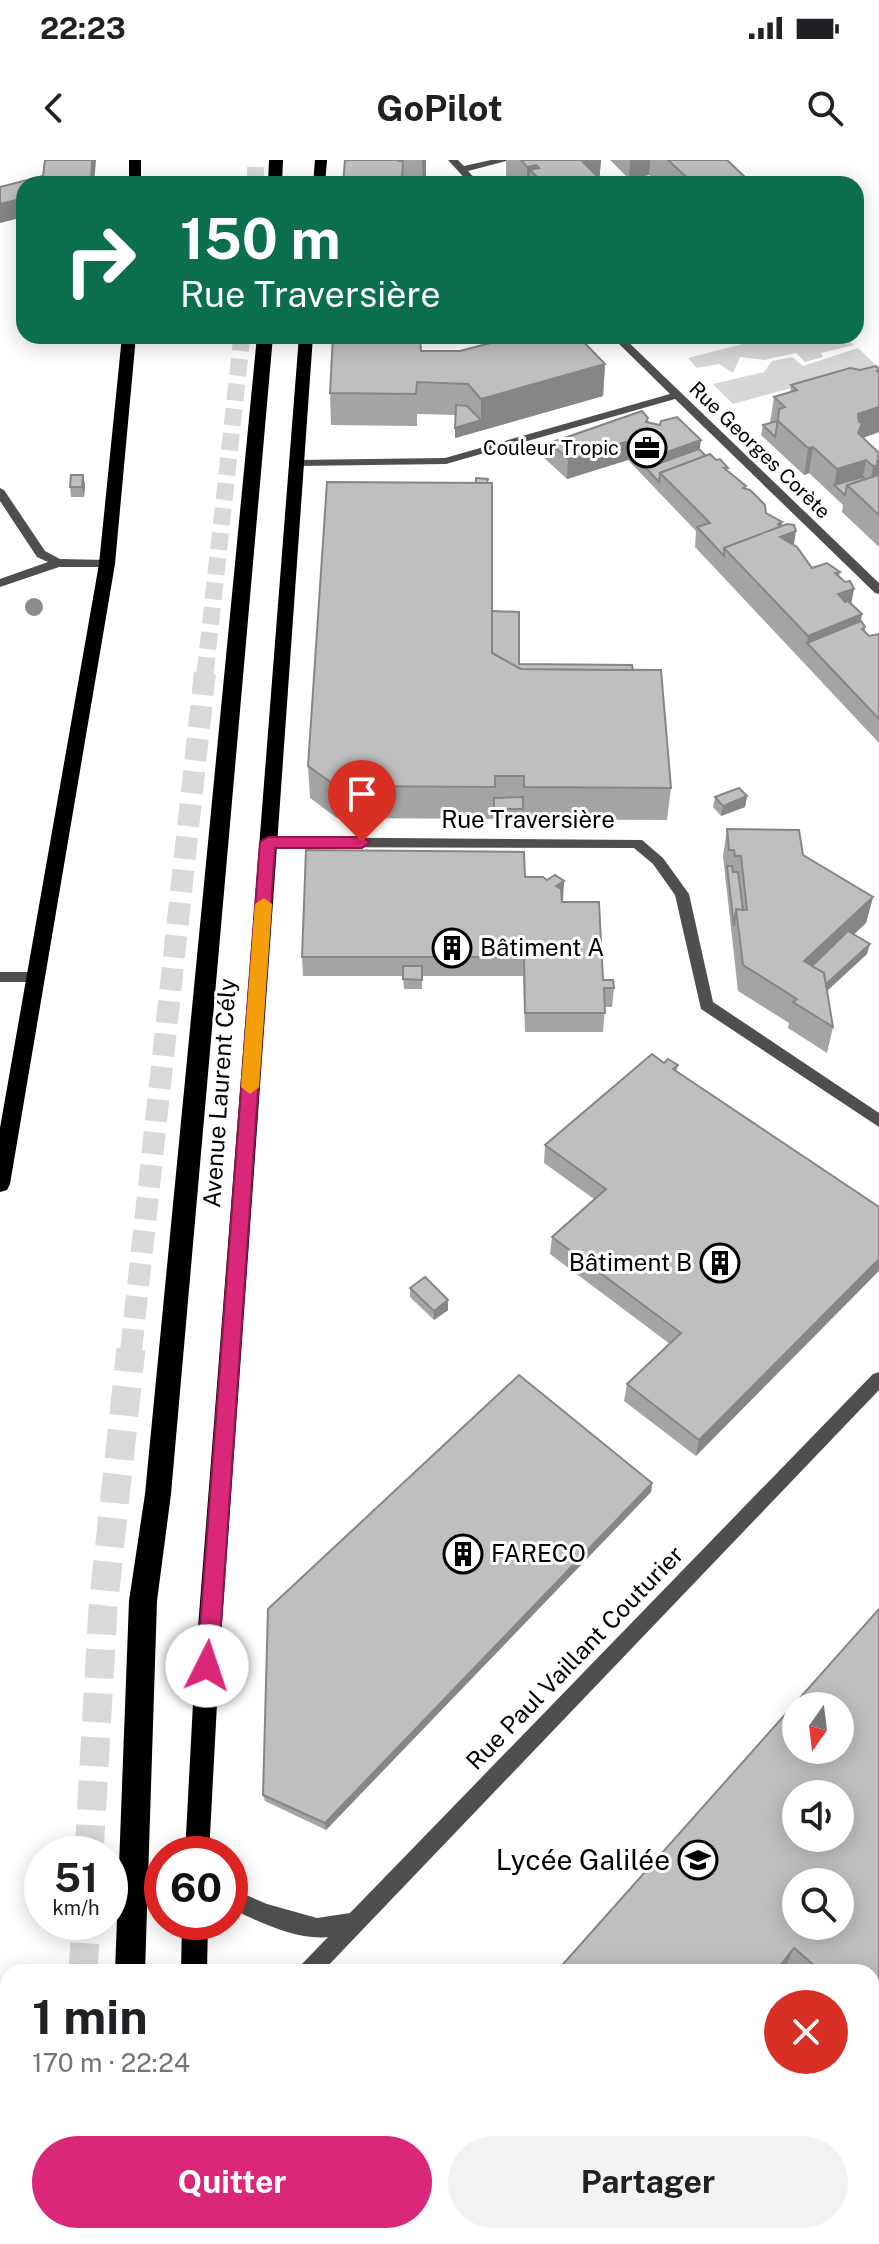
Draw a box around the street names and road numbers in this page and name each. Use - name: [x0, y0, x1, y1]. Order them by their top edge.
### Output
- street label: Rue Georges Corète: [685, 377, 835, 523]
- street label: Rue Traversière: [441, 805, 615, 833]
- street label: Avenue Laurent Cély: [197, 977, 241, 1209]
- street label: Rue Paul Vaillant Couturier: [460, 1540, 689, 1775]

